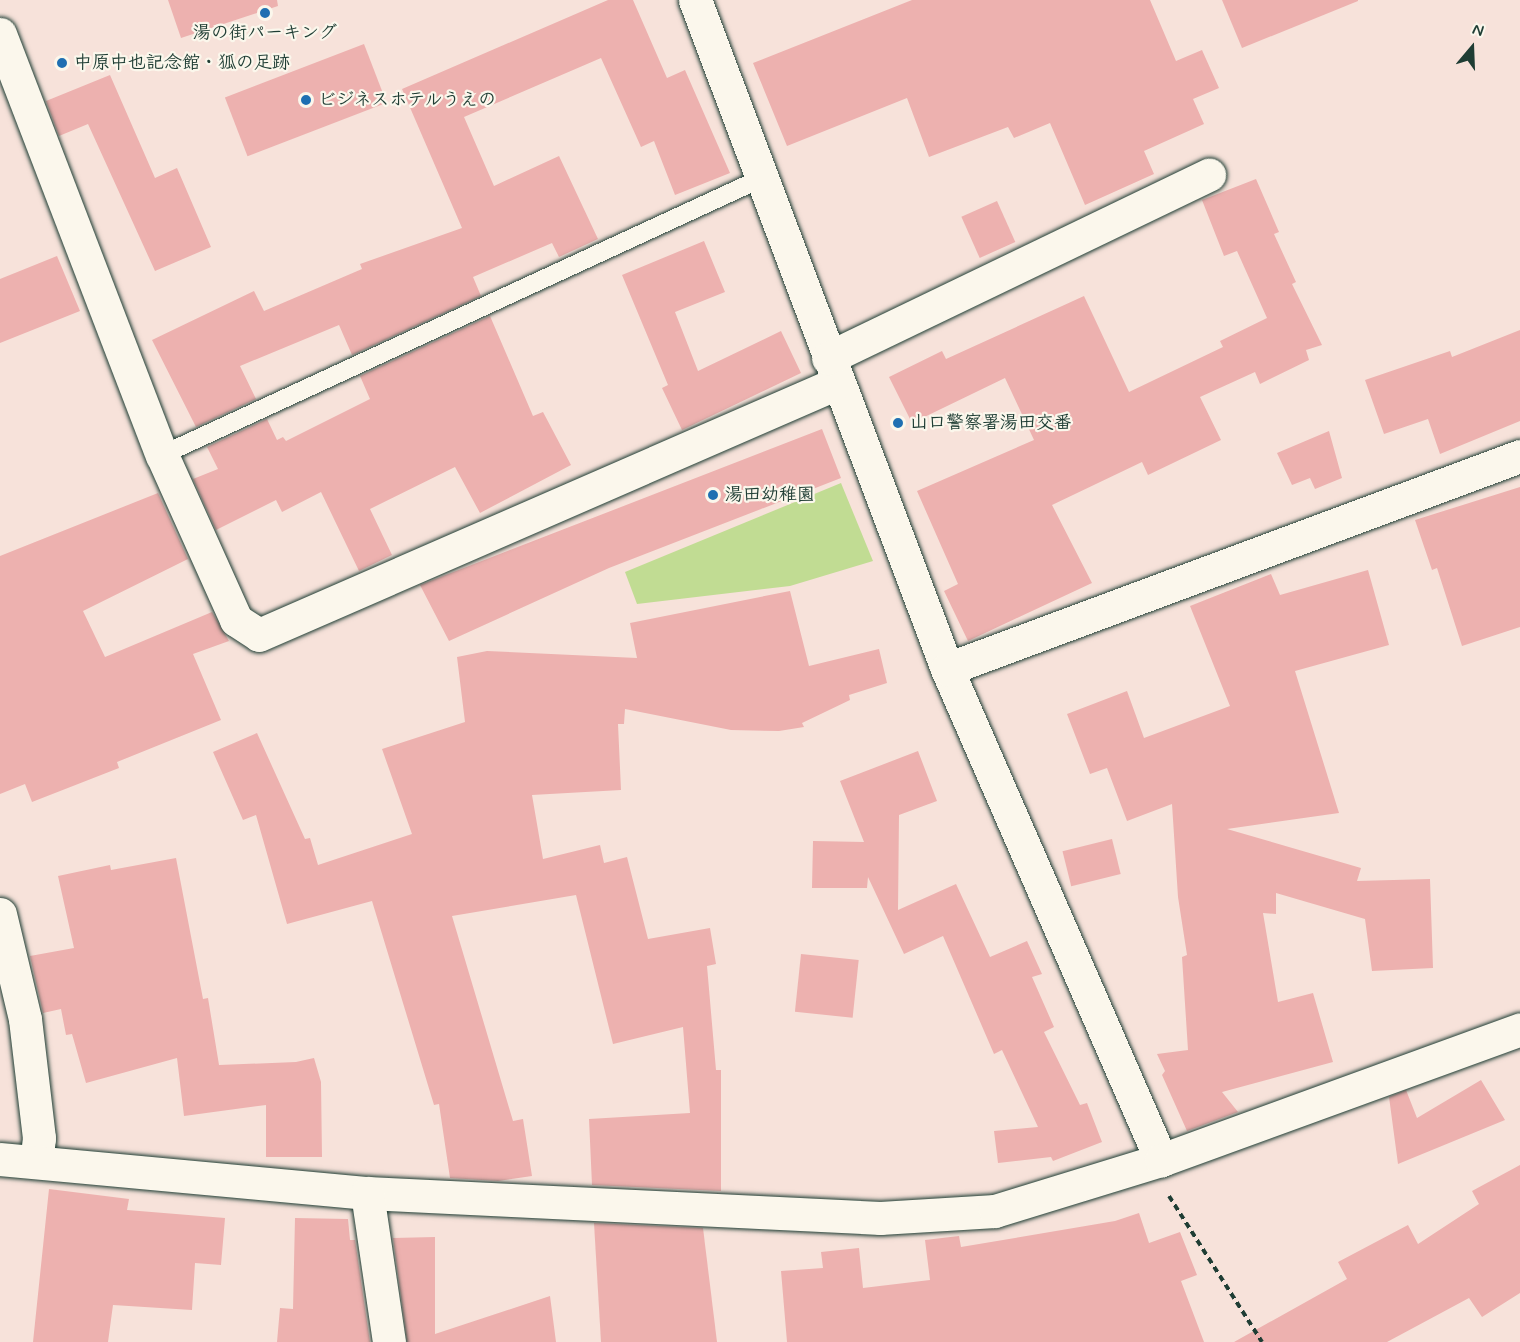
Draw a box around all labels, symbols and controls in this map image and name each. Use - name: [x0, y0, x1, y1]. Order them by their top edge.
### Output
- marker: 湯の街パーキング: [258, 6, 272, 20]
- north arrow: [1442, 18, 1502, 78]
- text: N: [1470, 19, 1486, 42]
- place label: 湯の街パーキング: [193, 22, 337, 44]
- place label: 中原中也記念館・狐の足跡: [74, 52, 290, 74]
- marker: 中原中也記念館・狐の足跡: [55, 56, 69, 70]
- place label: ビジネスホテルうえの: [318, 89, 498, 111]
- marker: ビジネスホテルうえの: [299, 93, 313, 107]
- place label: 山口警察署湯田交番: [910, 412, 1072, 434]
- marker: 山口警察署湯田交番: [891, 416, 905, 430]
- place label: 湯田幼稚園: [725, 484, 815, 506]
- marker: 湯田幼稚園: [706, 488, 720, 502]

